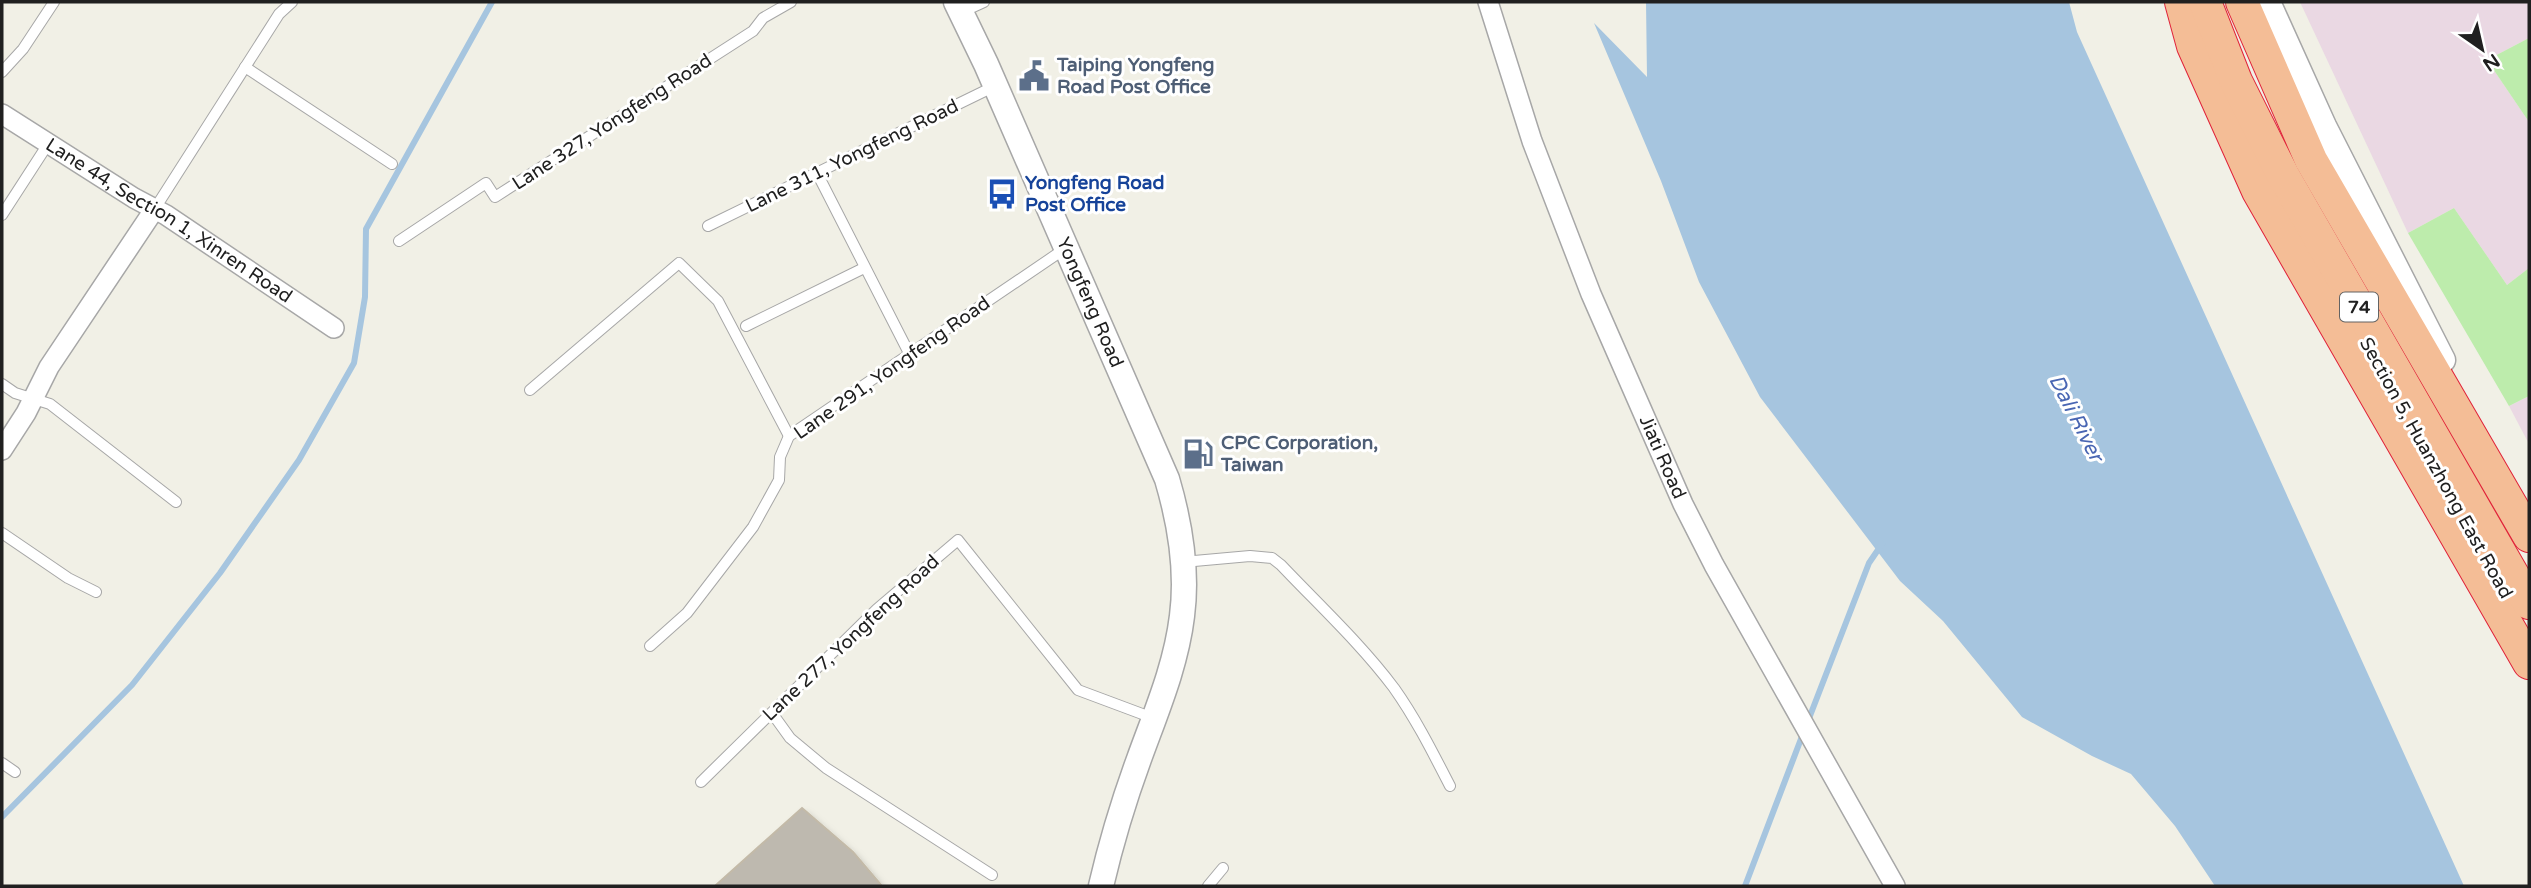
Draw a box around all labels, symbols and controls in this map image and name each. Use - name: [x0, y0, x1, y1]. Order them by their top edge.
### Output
- north arrow: [2447, 14, 2517, 84]
- street label: Lane 327, Yongfeng Road: [508, 49, 716, 195]
- text: N: [2478, 49, 2503, 76]
- place label: Taiping Yongfeng Road Post Office: [1056, 54, 1215, 98]
- public building icon: Taiping Yongfeng Road Post Office: [1017, 59, 1051, 93]
- street label: Lane 311, Yongfeng Road: [742, 95, 962, 217]
- street label: Lane 44, Section 1, Xinren Road: [41, 134, 296, 308]
- place label: Yongfeng Road Post Office: [1025, 172, 1165, 216]
- bus stop icon: Yongfeng Road Post Office: [985, 177, 1019, 211]
- street label: Yongfeng Road: [1052, 234, 1128, 371]
- street label: Lane 291, Yongfeng Road: [790, 292, 994, 444]
- road number: 74: [2340, 292, 2378, 321]
- street label: Section 5, Huanzhong East Road: [2355, 334, 2517, 602]
- water label: Dali River: [2043, 370, 2110, 468]
- street label: Jiati Road: [1635, 412, 1690, 502]
- place label: CPC Corporation, Taiwan: [1220, 432, 1378, 476]
- fuel station icon: CPC Corporation, Taiwan: [1181, 437, 1215, 471]
- street label: Lane 277, Yongfeng Road: [758, 550, 944, 726]

